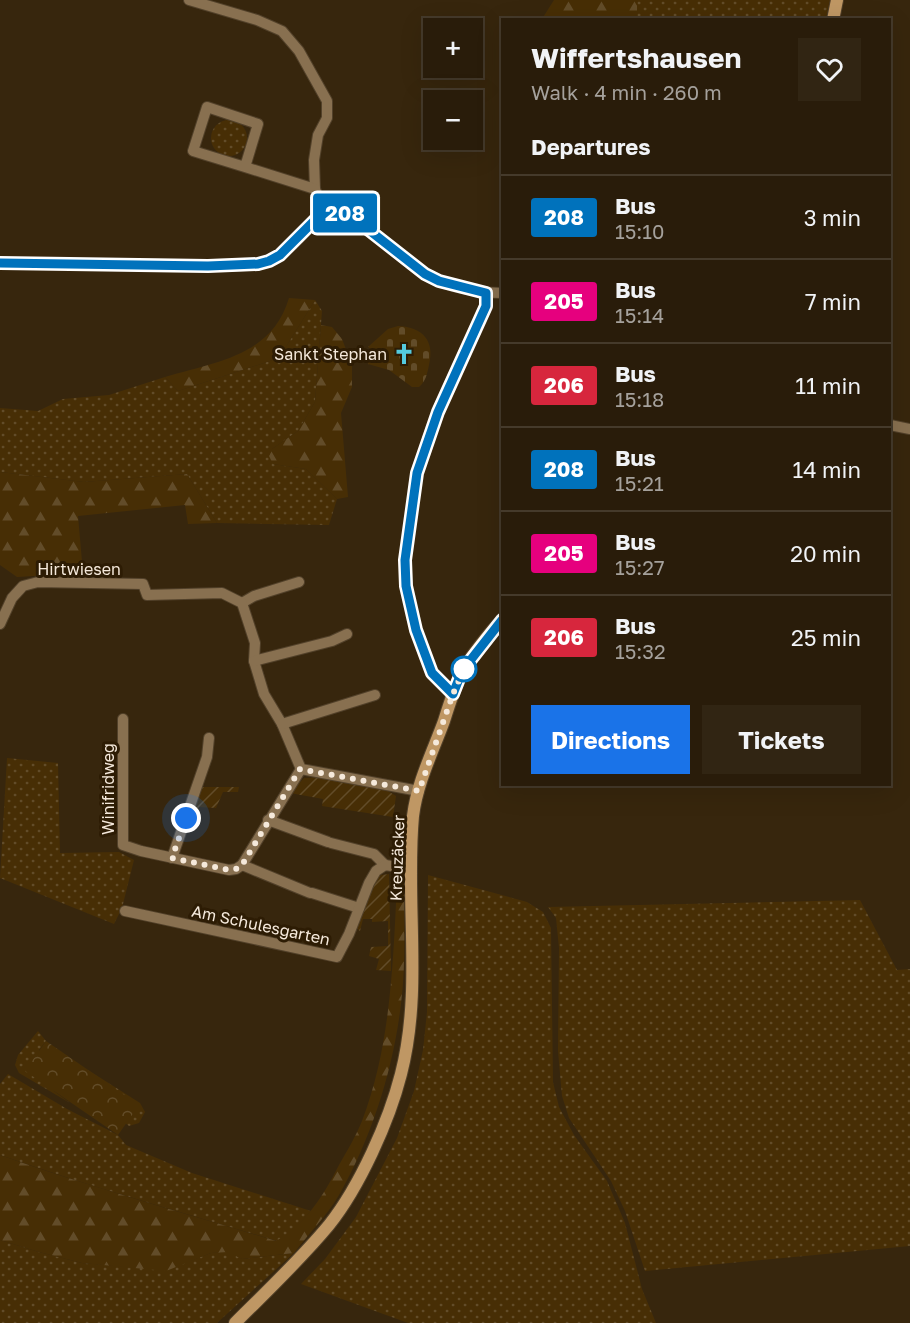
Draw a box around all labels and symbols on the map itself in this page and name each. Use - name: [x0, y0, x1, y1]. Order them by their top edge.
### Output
- line badge: 208: [310, 194, 380, 232]
- church icon: Sankt Stephan: [392, 342, 416, 366]
- place label: Sankt Stephan: [274, 344, 387, 364]
- street label: Hirtwiesen: [37, 559, 121, 579]
- unlabelled marker: [451, 656, 477, 682]
- street label: Winifridweg: [98, 743, 118, 835]
- your location: [171, 803, 201, 833]
- street label: Kreuzäcker: [386, 815, 408, 901]
- street label: Am Schulesgarten: [190, 901, 332, 949]

